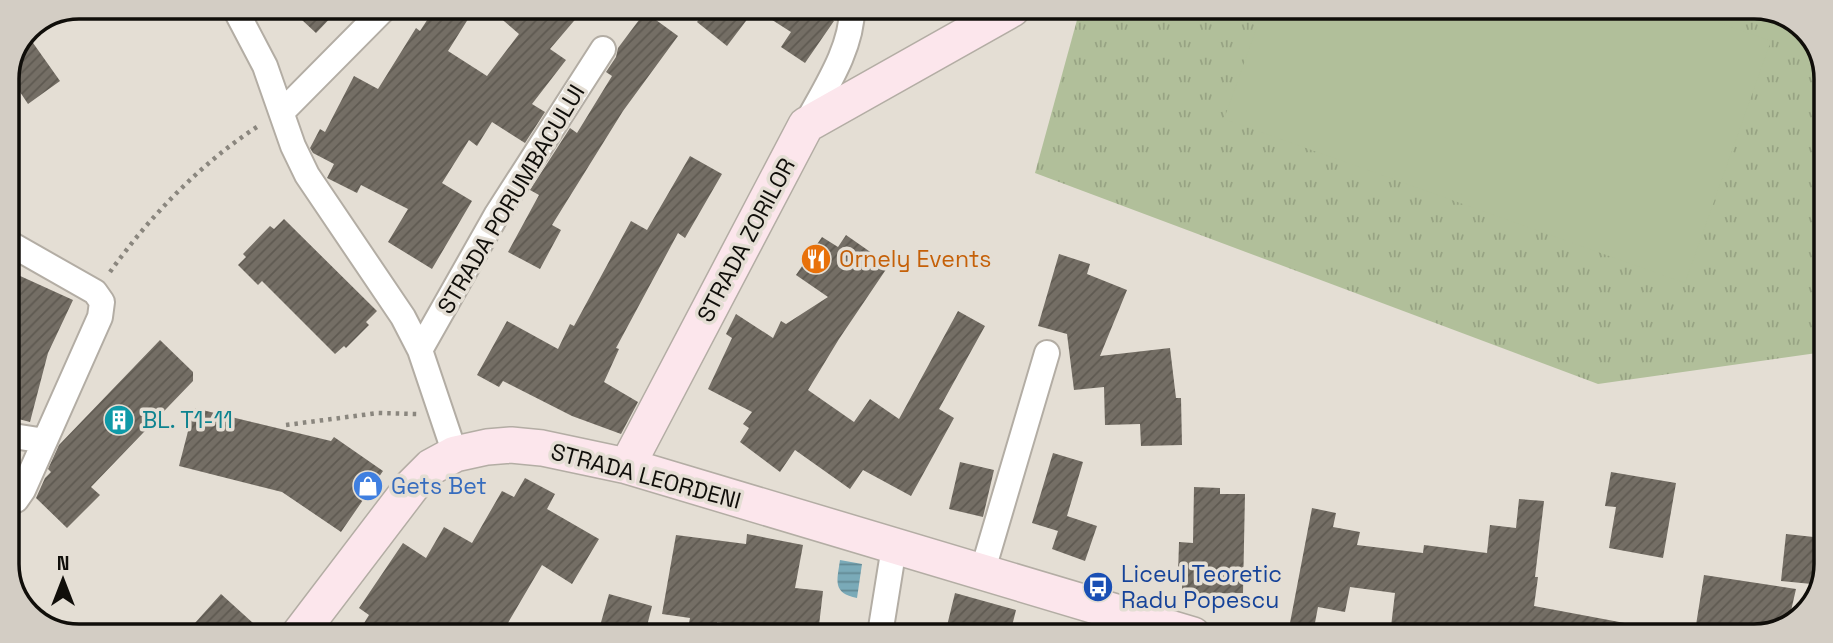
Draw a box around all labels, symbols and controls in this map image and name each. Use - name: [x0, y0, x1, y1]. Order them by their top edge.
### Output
- street label: STRADA PORUMBACULUI: [431, 79, 591, 319]
- street label: STRADA ZORILOR: [690, 153, 802, 327]
- restaurant icon: Ornely Events: [799, 242, 833, 276]
- place label: Ornely Events: [839, 244, 991, 274]
- building icon: BL. T1-11: [102, 403, 136, 437]
- place label: BL. T1-11: [142, 405, 233, 435]
- street label: STRADA LEORDENI: [548, 436, 744, 516]
- shop icon: Gets Bet: [351, 469, 385, 503]
- place label: Gets Bet: [391, 471, 487, 501]
- north arrow: [28, 545, 98, 615]
- text: N: [57, 551, 69, 576]
- place label: Liceul Teoretic Radu Popescu: [1121, 559, 1282, 615]
- bus stop icon: Liceul Teoretic Radu Popescu: [1081, 570, 1115, 604]

